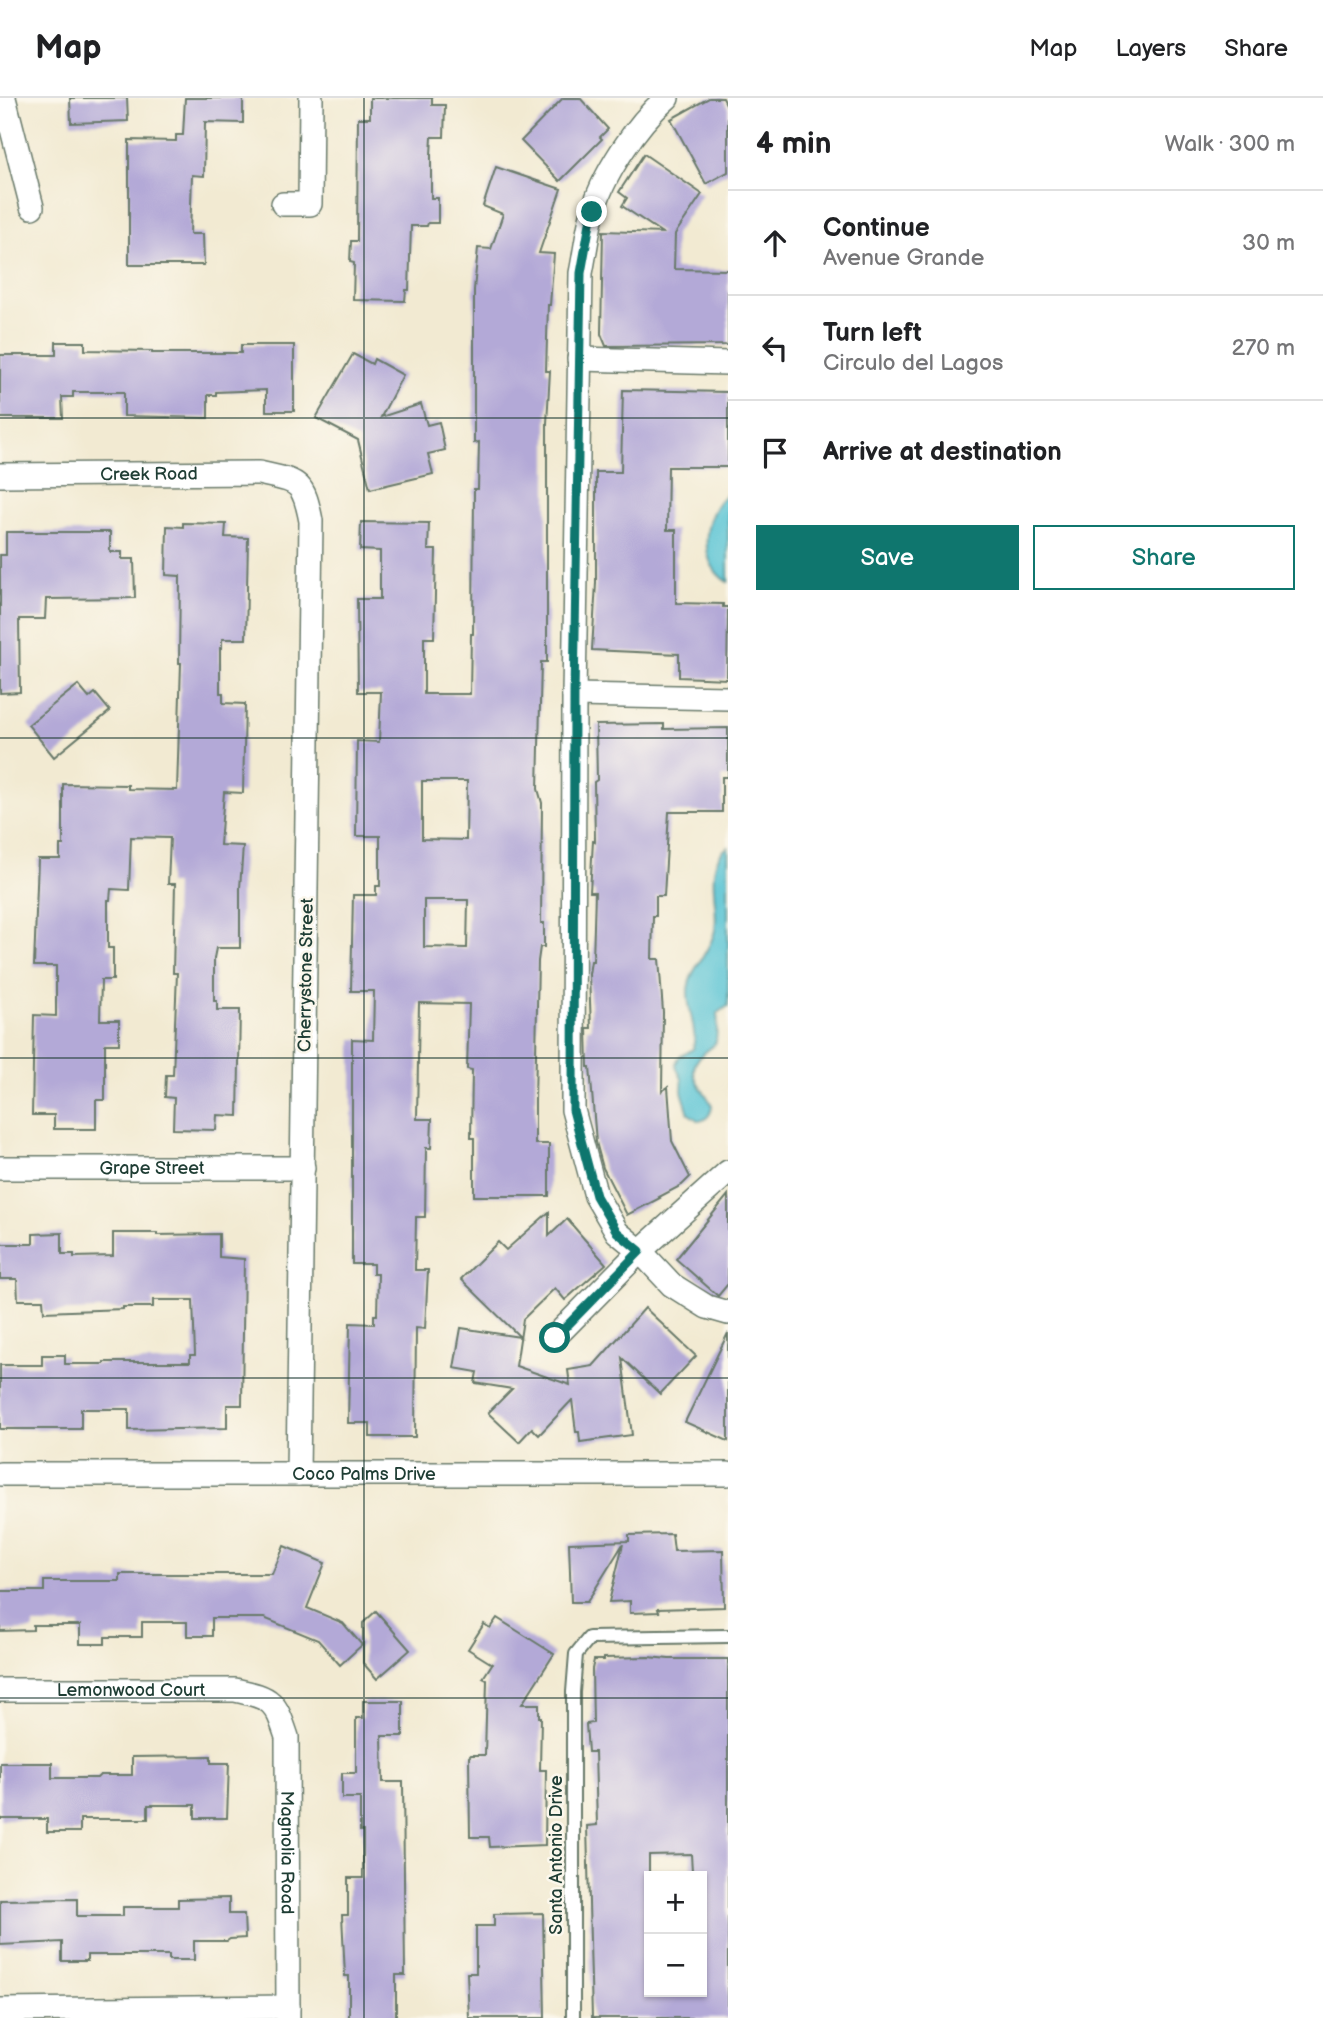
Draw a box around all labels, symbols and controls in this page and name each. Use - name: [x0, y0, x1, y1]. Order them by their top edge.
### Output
- text: Map: [35, 28, 101, 68]
- text: Map: [1029, 34, 1077, 63]
- text: Layers: [1115, 34, 1186, 63]
- text: Share: [1224, 34, 1288, 63]
- text: 4 min: [756, 126, 831, 162]
- text: Walk · 300 m: [1164, 130, 1295, 158]
- route end: [576, 196, 607, 227]
- text: Continue: [823, 213, 930, 244]
- icon: ahead: [756, 224, 794, 262]
- text: 30 m: [1242, 229, 1295, 257]
- text: Avenue Grande: [823, 244, 984, 272]
- text: Turn left: [823, 318, 922, 349]
- icon: left: [756, 329, 794, 367]
- text: 270 m: [1231, 334, 1295, 362]
- text: Circulo del Lagos: [823, 349, 1003, 377]
- icon: arrive: [756, 434, 794, 472]
- text: Arrive at destination: [823, 437, 1062, 468]
- street label: Creek Road: [100, 463, 198, 485]
- button: Save: [756, 525, 1019, 590]
- button: Share: [1033, 525, 1295, 590]
- street label: Cherrystone Street: [294, 897, 318, 1052]
- street label: Grape Street: [100, 1158, 205, 1179]
- route start: [539, 1322, 570, 1353]
- street label: Coco Palms Drive: [292, 1464, 436, 1485]
- street label: Lemonwood Court: [57, 1680, 206, 1701]
- street label: Santa Antonio Drive: [546, 1775, 567, 1935]
- street label: Magnolia Road: [277, 1791, 298, 1914]
- map controls: [644, 1871, 707, 1997]
- button: +: [644, 1871, 707, 1934]
- button: −: [644, 1934, 707, 1997]

